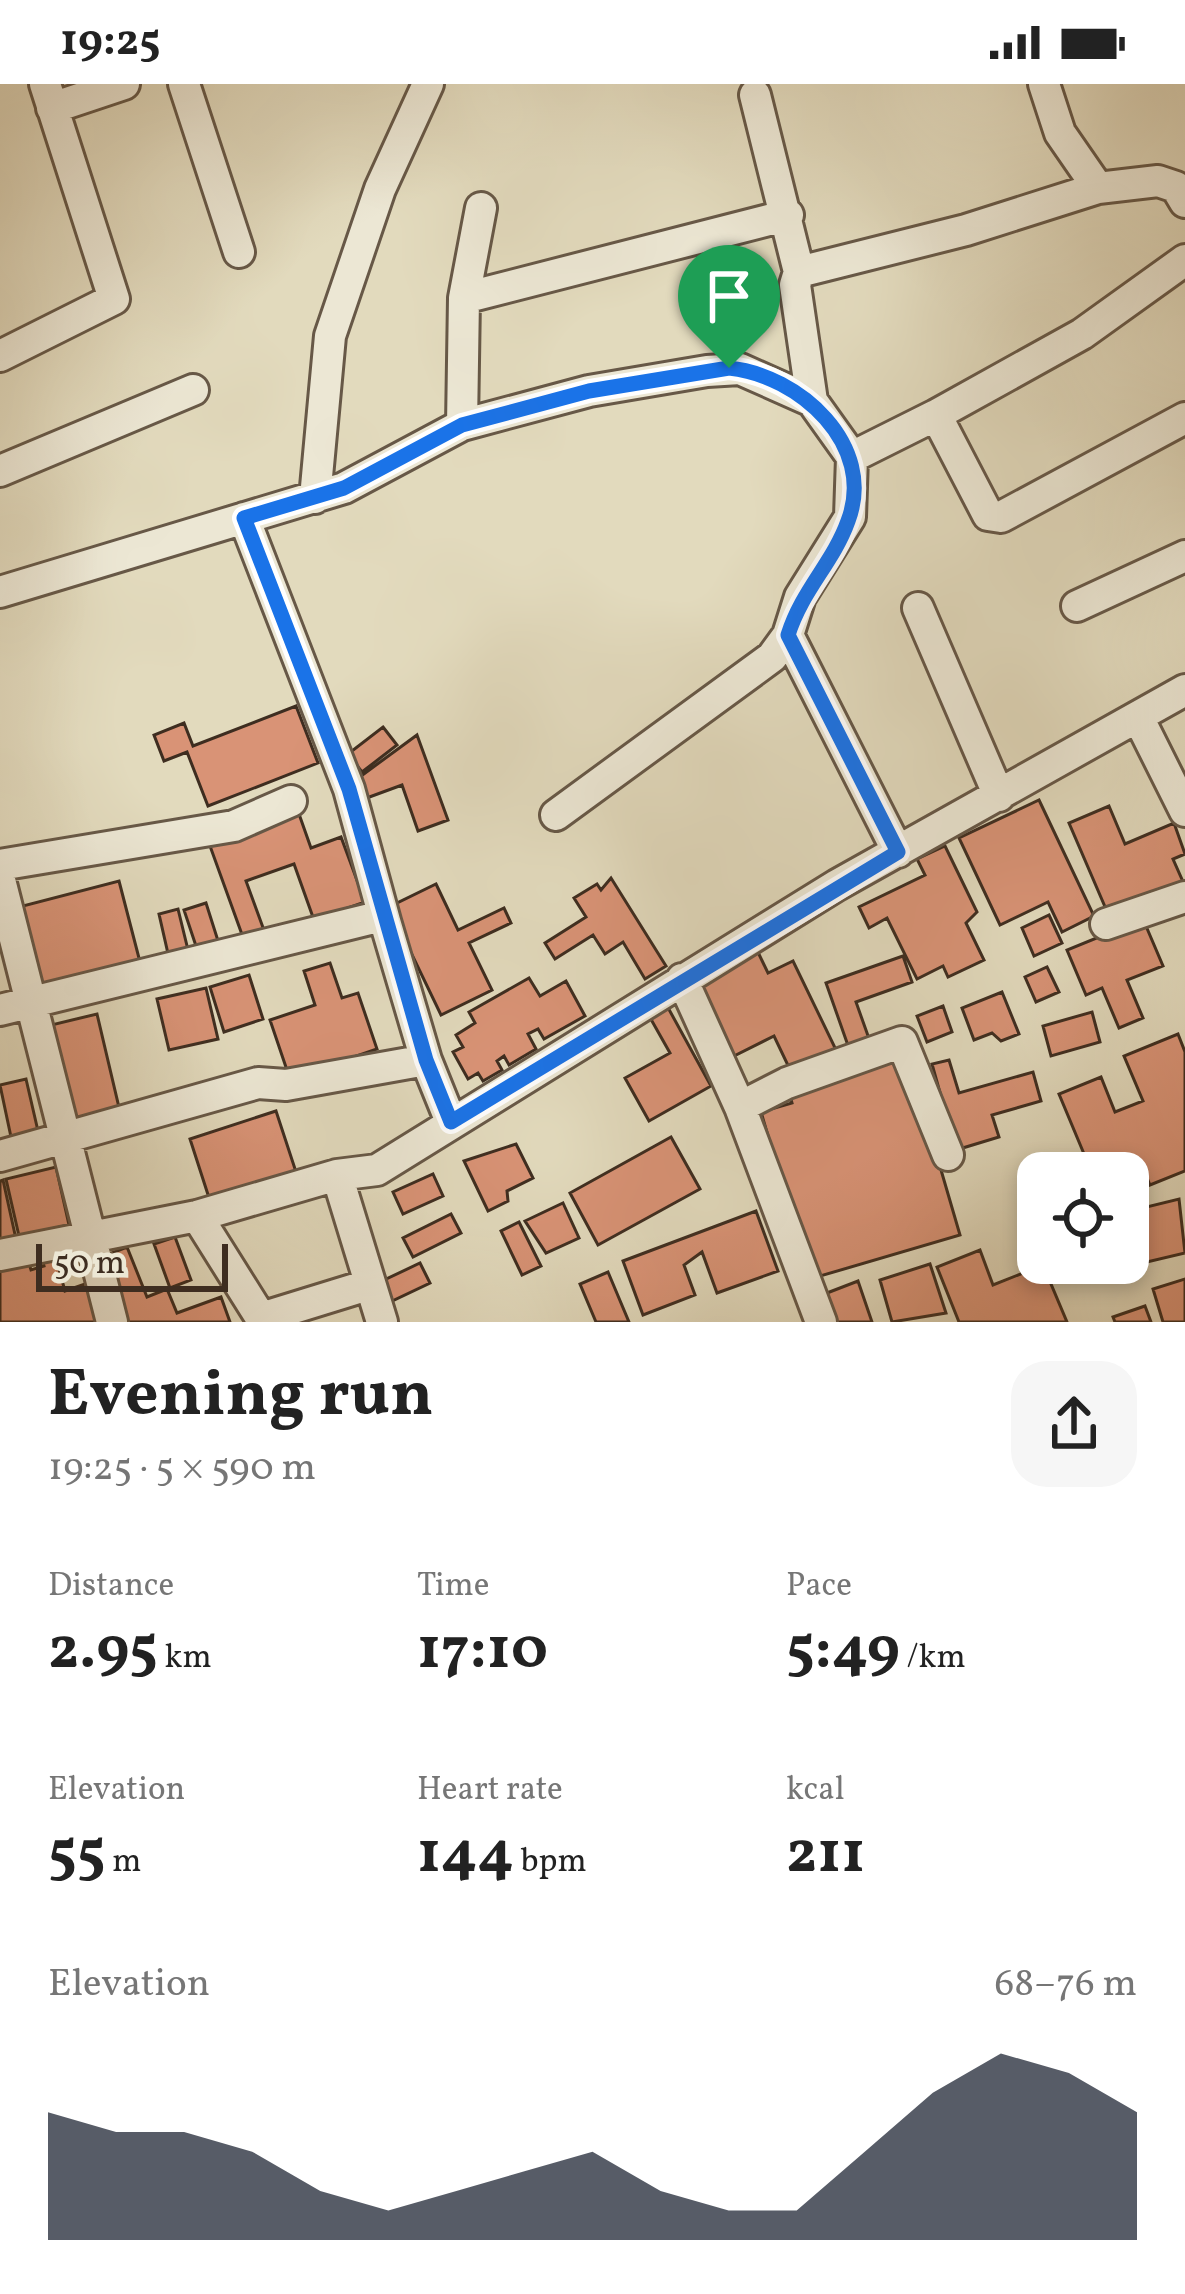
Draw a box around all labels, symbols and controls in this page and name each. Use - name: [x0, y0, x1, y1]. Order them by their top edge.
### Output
- text: 19:25: [60, 11, 161, 74]
- pin: [678, 245, 780, 368]
- icon: arrive: [696, 263, 762, 329]
- map controls: [1017, 1152, 1149, 1284]
- button: locate: [1017, 1152, 1149, 1284]
- scale bar: [36, 1238, 228, 1291]
- text: 50 m: [54, 1242, 125, 1288]
- text: Evening run: [48, 1351, 434, 1443]
- button: share: [1011, 1361, 1137, 1487]
- text: 19:25 · 5 × 590 m: [48, 1442, 316, 1496]
- text: Distance: [48, 1564, 174, 1610]
- text: Time: [417, 1564, 489, 1610]
- text: Pace: [786, 1564, 852, 1610]
- text: 2.95: [48, 1610, 158, 1693]
- text: 17:10: [417, 1610, 548, 1693]
- text: 5:49: [786, 1610, 900, 1693]
- text: km: [158, 1636, 212, 1682]
- text: /km: [900, 1636, 966, 1682]
- text: Elevation: [48, 1768, 185, 1814]
- text: Heart rate: [417, 1768, 563, 1814]
- text: kcal: [786, 1768, 845, 1814]
- text: 55: [48, 1814, 106, 1897]
- text: 144: [417, 1814, 514, 1897]
- text: 211: [786, 1814, 865, 1897]
- text: m: [106, 1840, 142, 1886]
- text: bpm: [514, 1840, 587, 1886]
- text: Elevation: [48, 1958, 210, 2012]
- text: 68–76 m: [994, 1958, 1137, 2012]

